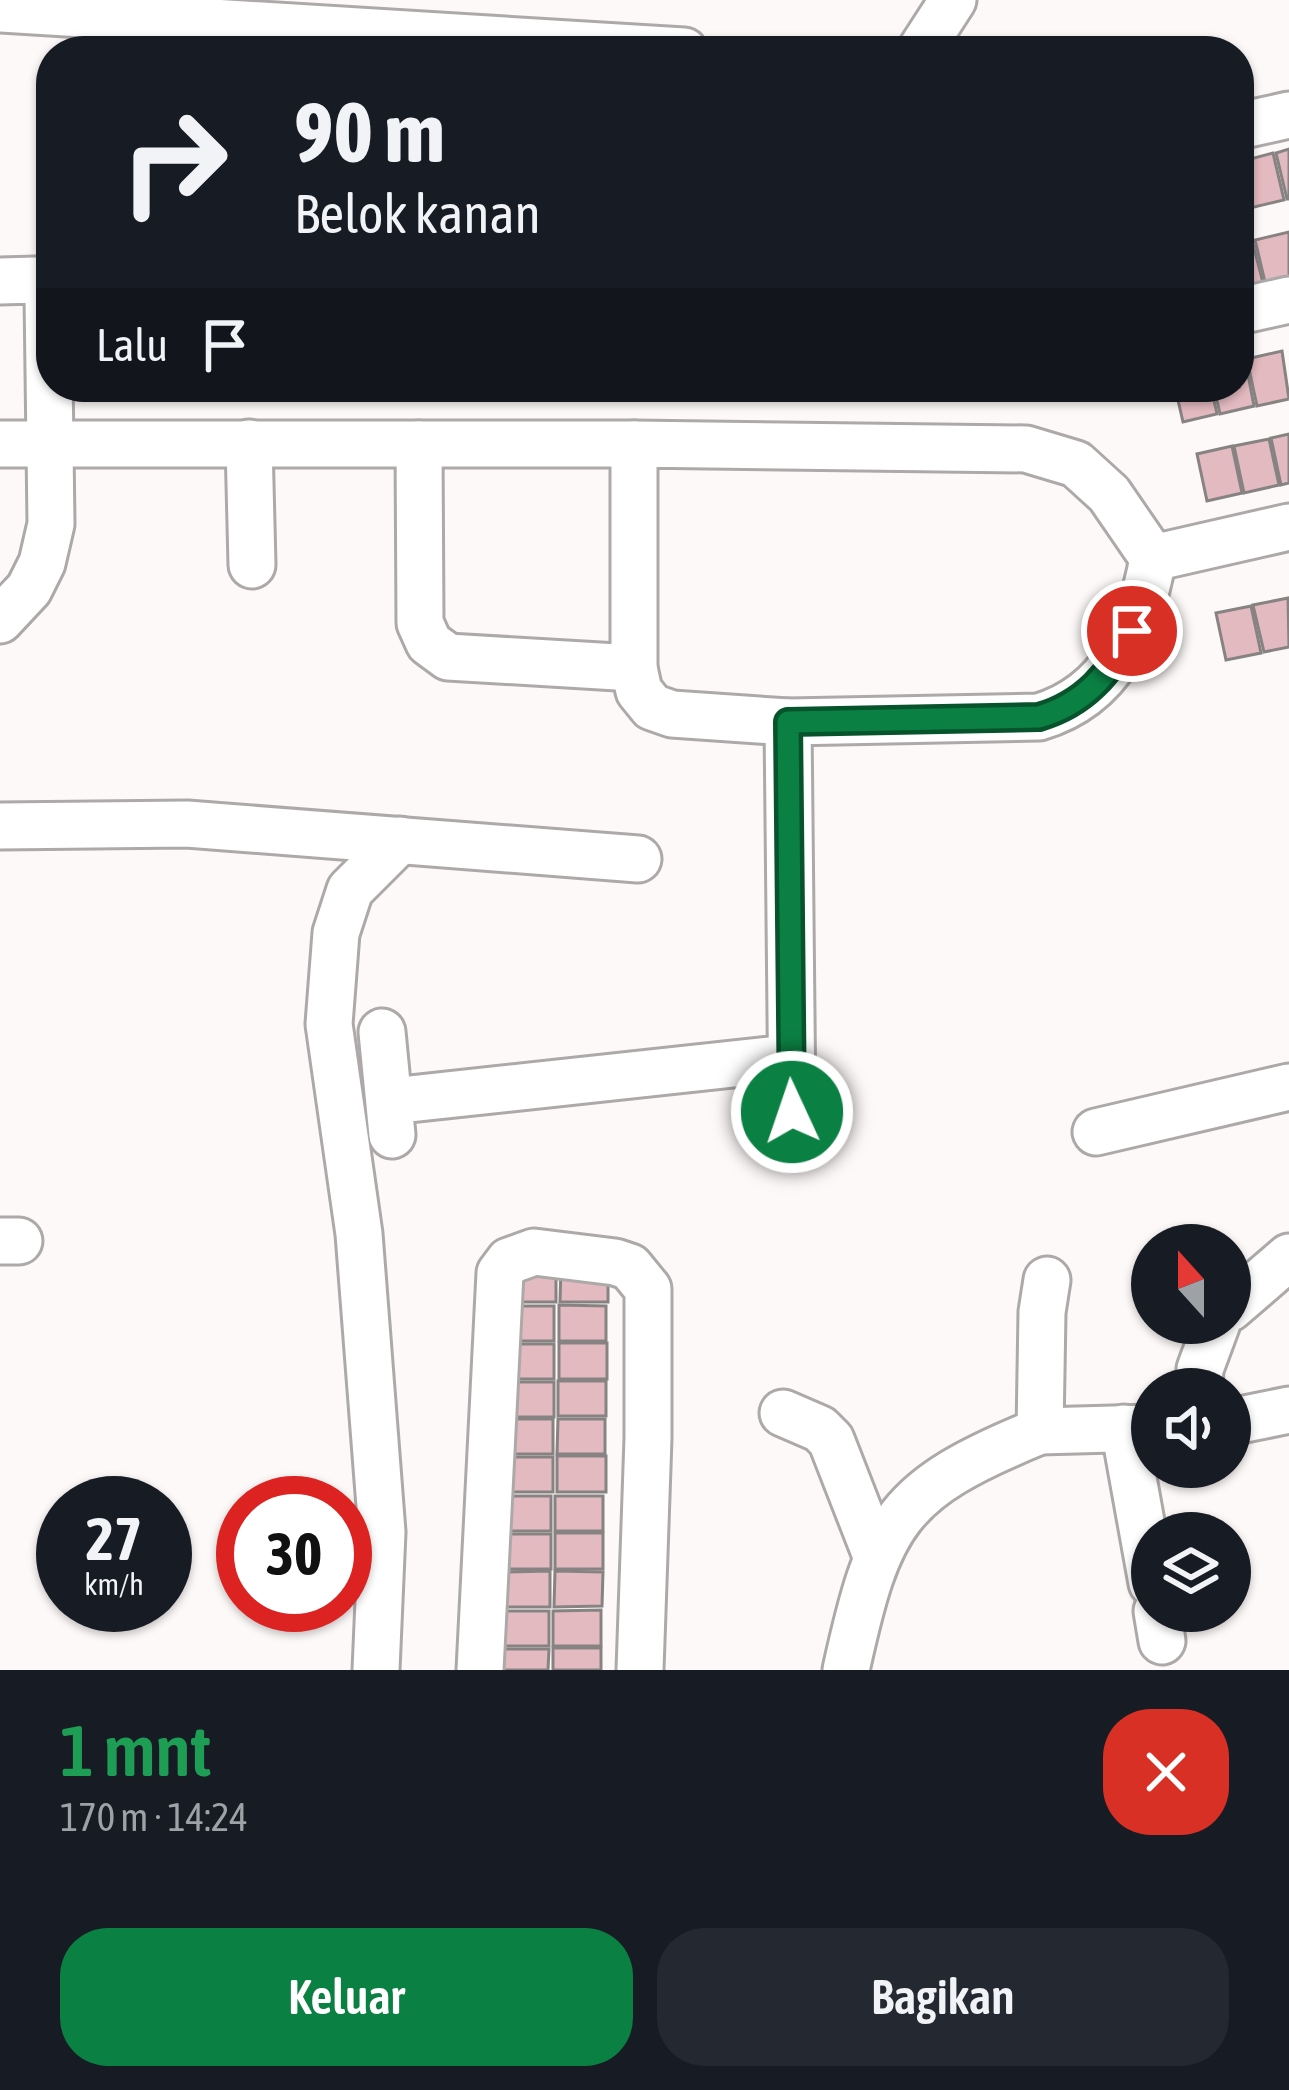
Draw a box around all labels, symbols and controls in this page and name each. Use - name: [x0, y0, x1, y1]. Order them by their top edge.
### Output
- icon: right: [96, 84, 252, 240]
- text: 90 m: [294, 84, 445, 180]
- text: Belok kanan: [294, 183, 541, 244]
- icon: arrive: [192, 312, 258, 378]
- text: Lalu: [96, 319, 168, 371]
- pin: [1081, 580, 1183, 682]
- icon: arrive: [1099, 598, 1165, 664]
- position arrow: [729, 1049, 855, 1175]
- north arrow: [1131, 1224, 1251, 1344]
- map controls: [1131, 1224, 1251, 1632]
- button: sound: [1131, 1368, 1251, 1488]
- speed limit sign: 30: [216, 1476, 372, 1632]
- text: 27: [86, 1504, 142, 1573]
- button: layers: [1131, 1512, 1251, 1632]
- text: km/h: [84, 1567, 144, 1601]
- text: 1 mnt: [60, 1709, 211, 1791]
- button: close: [1103, 1709, 1229, 1835]
- text: 170 m · 14:24: [60, 1795, 248, 1839]
- button: Keluar: [60, 1928, 633, 2066]
- button: Bagikan: [657, 1928, 1229, 2066]

